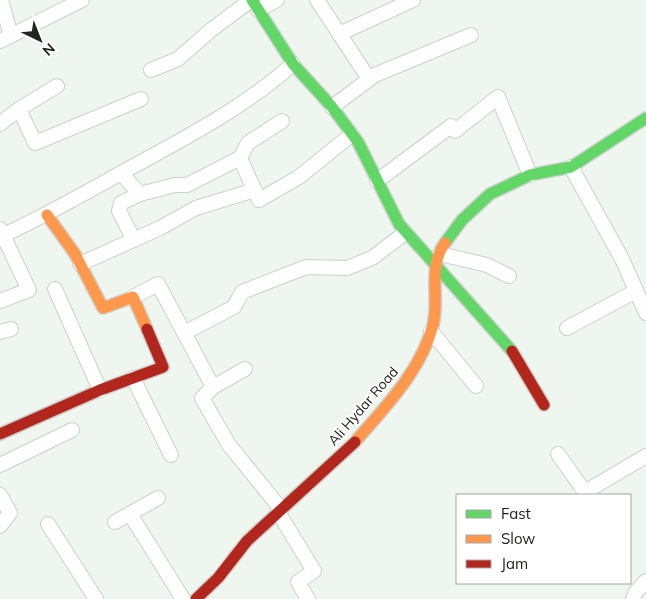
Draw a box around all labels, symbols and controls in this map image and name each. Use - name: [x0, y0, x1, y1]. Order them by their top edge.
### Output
- north arrow: [15, 15, 65, 65]
- text: N: [39, 39, 59, 60]
- street label: Ali Hydar Road: [324, 363, 402, 449]
- legend: [456, 494, 631, 584]
- text: Fast: [501, 504, 531, 523]
- text: Slow: [501, 529, 535, 548]
- text: Jam: [501, 554, 528, 573]

